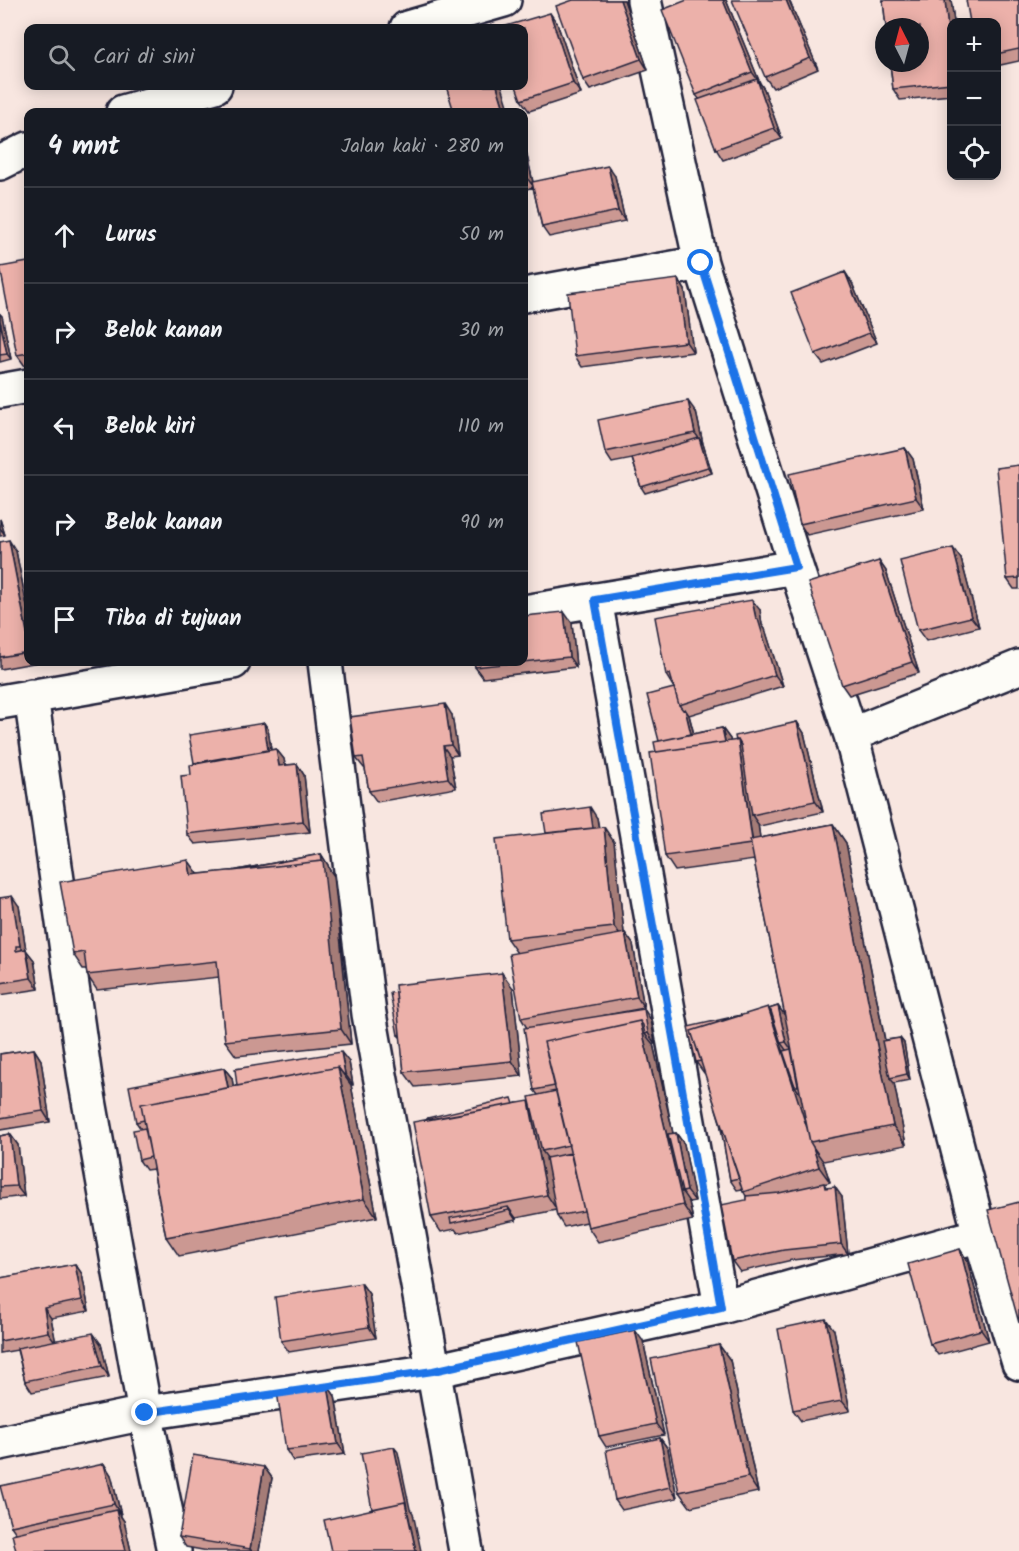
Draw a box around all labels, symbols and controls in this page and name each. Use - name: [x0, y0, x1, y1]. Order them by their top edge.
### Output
- north arrow: [875, 18, 929, 72]
- map controls: [947, 18, 1001, 180]
- button: +: [947, 18, 1001, 72]
- search box: [24, 24, 528, 90]
- text: Cari di sini: [93, 40, 194, 75]
- icon: search: [45, 41, 78, 74]
- button: −: [947, 72, 1001, 126]
- text: 4 mnt: [48, 126, 120, 168]
- button: locate: [947, 126, 1001, 180]
- text: Jalan kaki · 280 m: [341, 131, 504, 163]
- text: Lurus: [105, 218, 157, 253]
- icon: ahead: [48, 219, 81, 252]
- text: 50 m: [459, 219, 504, 251]
- route start: [687, 249, 713, 275]
- text: Belok kanan: [105, 314, 222, 349]
- icon: right: [48, 315, 81, 348]
- text: 30 m: [459, 315, 504, 347]
- text: Belok kiri: [105, 410, 195, 445]
- icon: left: [48, 411, 81, 444]
- text: 110 m: [458, 411, 504, 443]
- text: Belok kanan: [105, 506, 222, 541]
- icon: right: [48, 507, 81, 540]
- text: 90 m: [460, 507, 504, 539]
- text: Tiba di tujuan: [105, 602, 241, 637]
- icon: arrive: [48, 603, 81, 636]
- route end: [131, 1399, 157, 1425]

